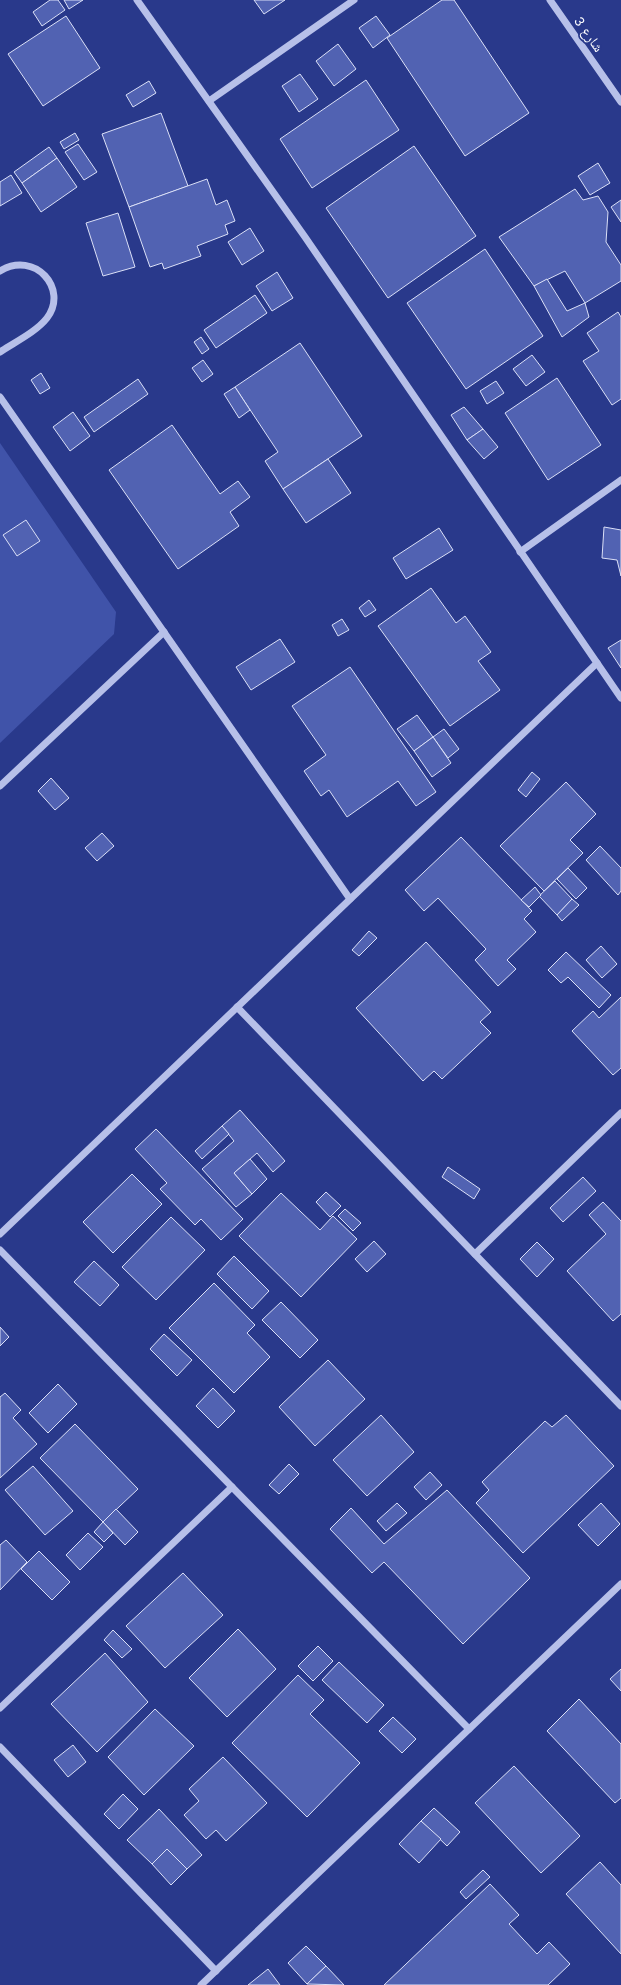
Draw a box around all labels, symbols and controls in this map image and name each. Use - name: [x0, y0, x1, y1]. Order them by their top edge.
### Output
- street label: شارع 3: [569, 13, 607, 56]

